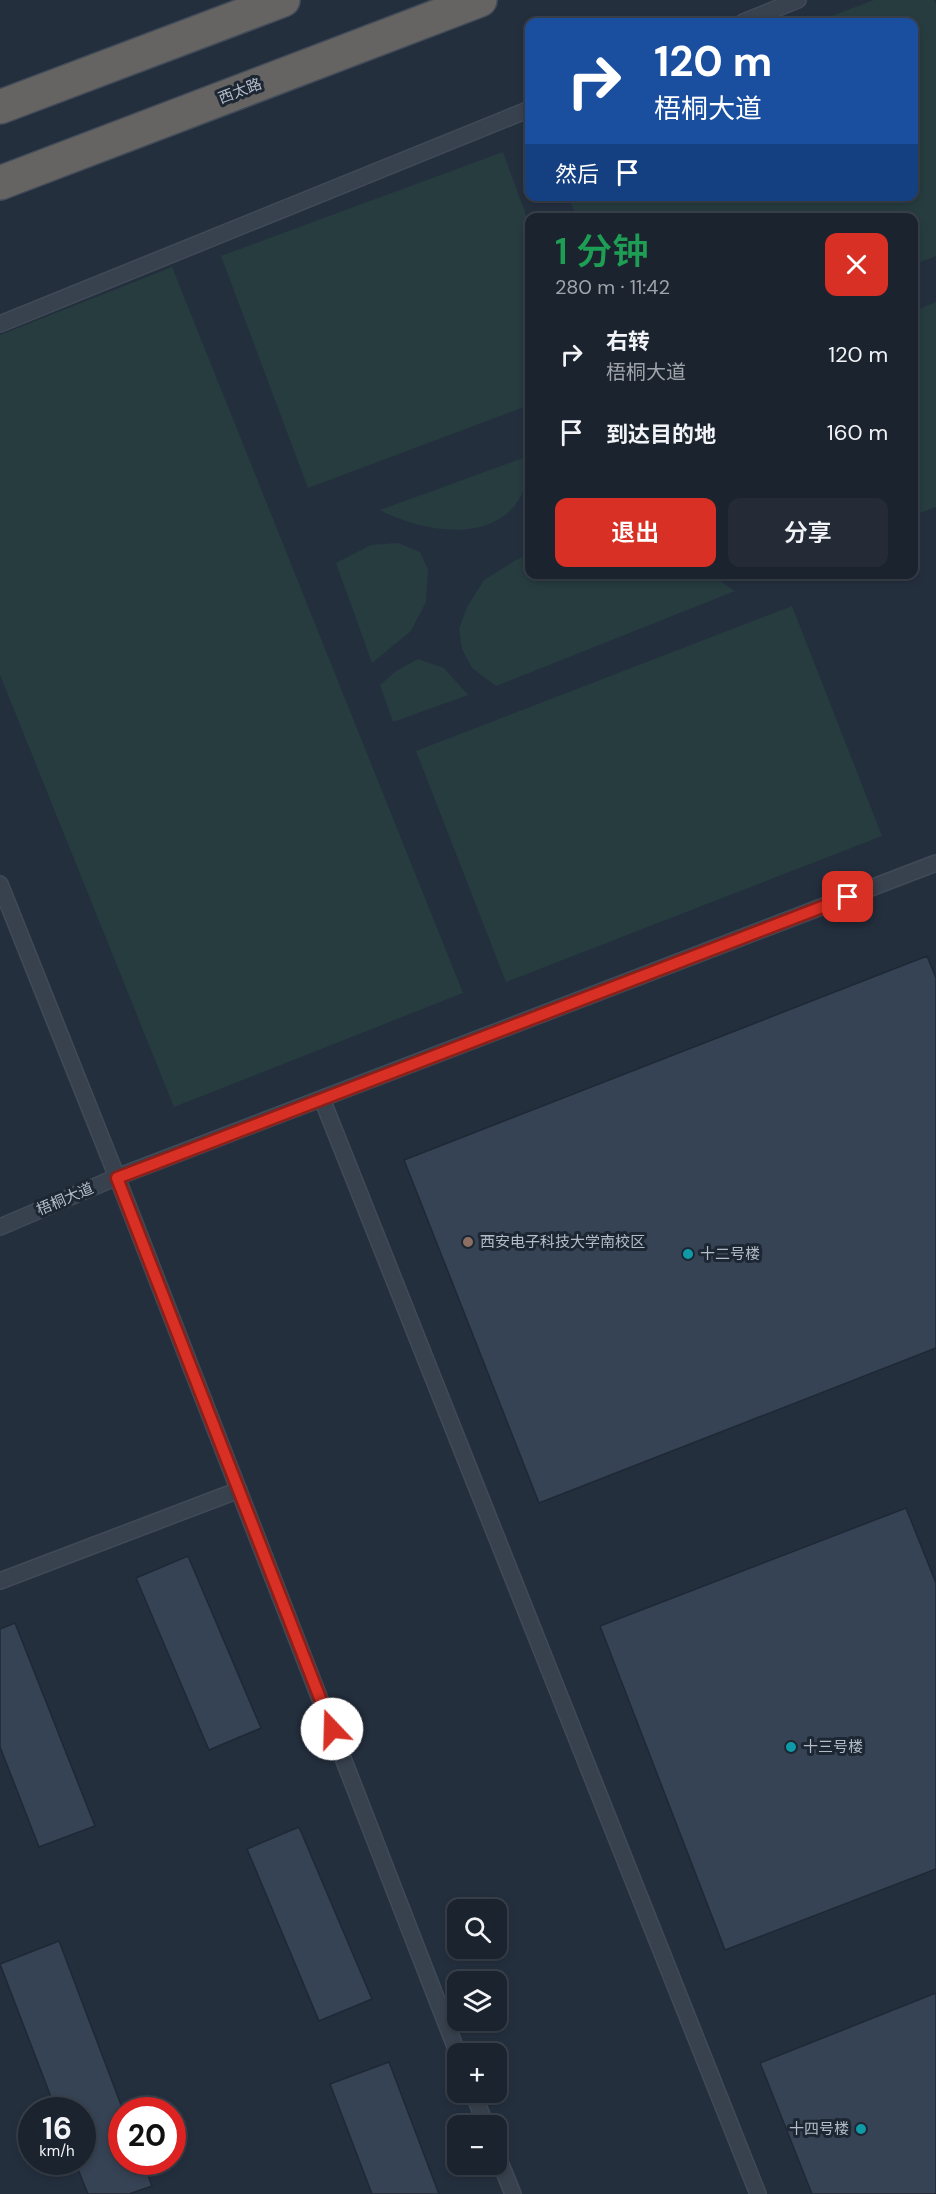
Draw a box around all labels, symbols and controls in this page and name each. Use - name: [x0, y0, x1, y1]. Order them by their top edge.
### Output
- text: 120 m: [654, 34, 772, 89]
- icon: right: [555, 42, 633, 120]
- street label: 西太路: [215, 74, 265, 108]
- text: 梧桐大道: [654, 91, 762, 126]
- icon: arrive: [611, 156, 644, 189]
- text: 然后: [555, 160, 599, 189]
- text: 1 分钟: [555, 228, 648, 275]
- button: close: [825, 233, 888, 296]
- text: 280 m · 11:42: [555, 274, 670, 300]
- text: 右转: [606, 327, 650, 356]
- icon: right: [555, 338, 588, 371]
- text: 120 m: [828, 340, 888, 369]
- text: 梧桐大道: [606, 359, 686, 385]
- icon: arrive: [555, 416, 588, 449]
- text: 160 m: [827, 418, 888, 447]
- text: 到达目的地: [606, 420, 716, 449]
- button: 退出: [555, 498, 716, 567]
- button: 分享: [728, 498, 888, 567]
- pin: [822, 871, 873, 922]
- icon: arrive: [831, 880, 864, 913]
- street label: 梧桐大道: [33, 1178, 97, 1220]
- place label: 西安电子科技大学南校区: [480, 1232, 645, 1252]
- marker: 西安电子科技大学南校区: [461, 1235, 475, 1249]
- place label: 十二号楼: [700, 1244, 760, 1264]
- marker: 十二号楼: [681, 1247, 695, 1261]
- position arrow: [300, 1697, 364, 1761]
- place label: 十三号楼: [803, 1737, 863, 1757]
- marker: 十三号楼: [784, 1740, 798, 1754]
- map controls: [447, 1899, 507, 2175]
- button: search: [447, 1899, 507, 1959]
- button: layers: [447, 1971, 507, 2031]
- button: +: [447, 2043, 507, 2103]
- speed limit sign: 20: [108, 2097, 186, 2175]
- text: 16: [42, 2109, 72, 2148]
- button: −: [447, 2115, 507, 2175]
- place label: 十四号楼: [789, 2119, 849, 2139]
- marker: 十四号楼: [854, 2122, 868, 2136]
- text: km/h: [39, 2141, 75, 2161]

